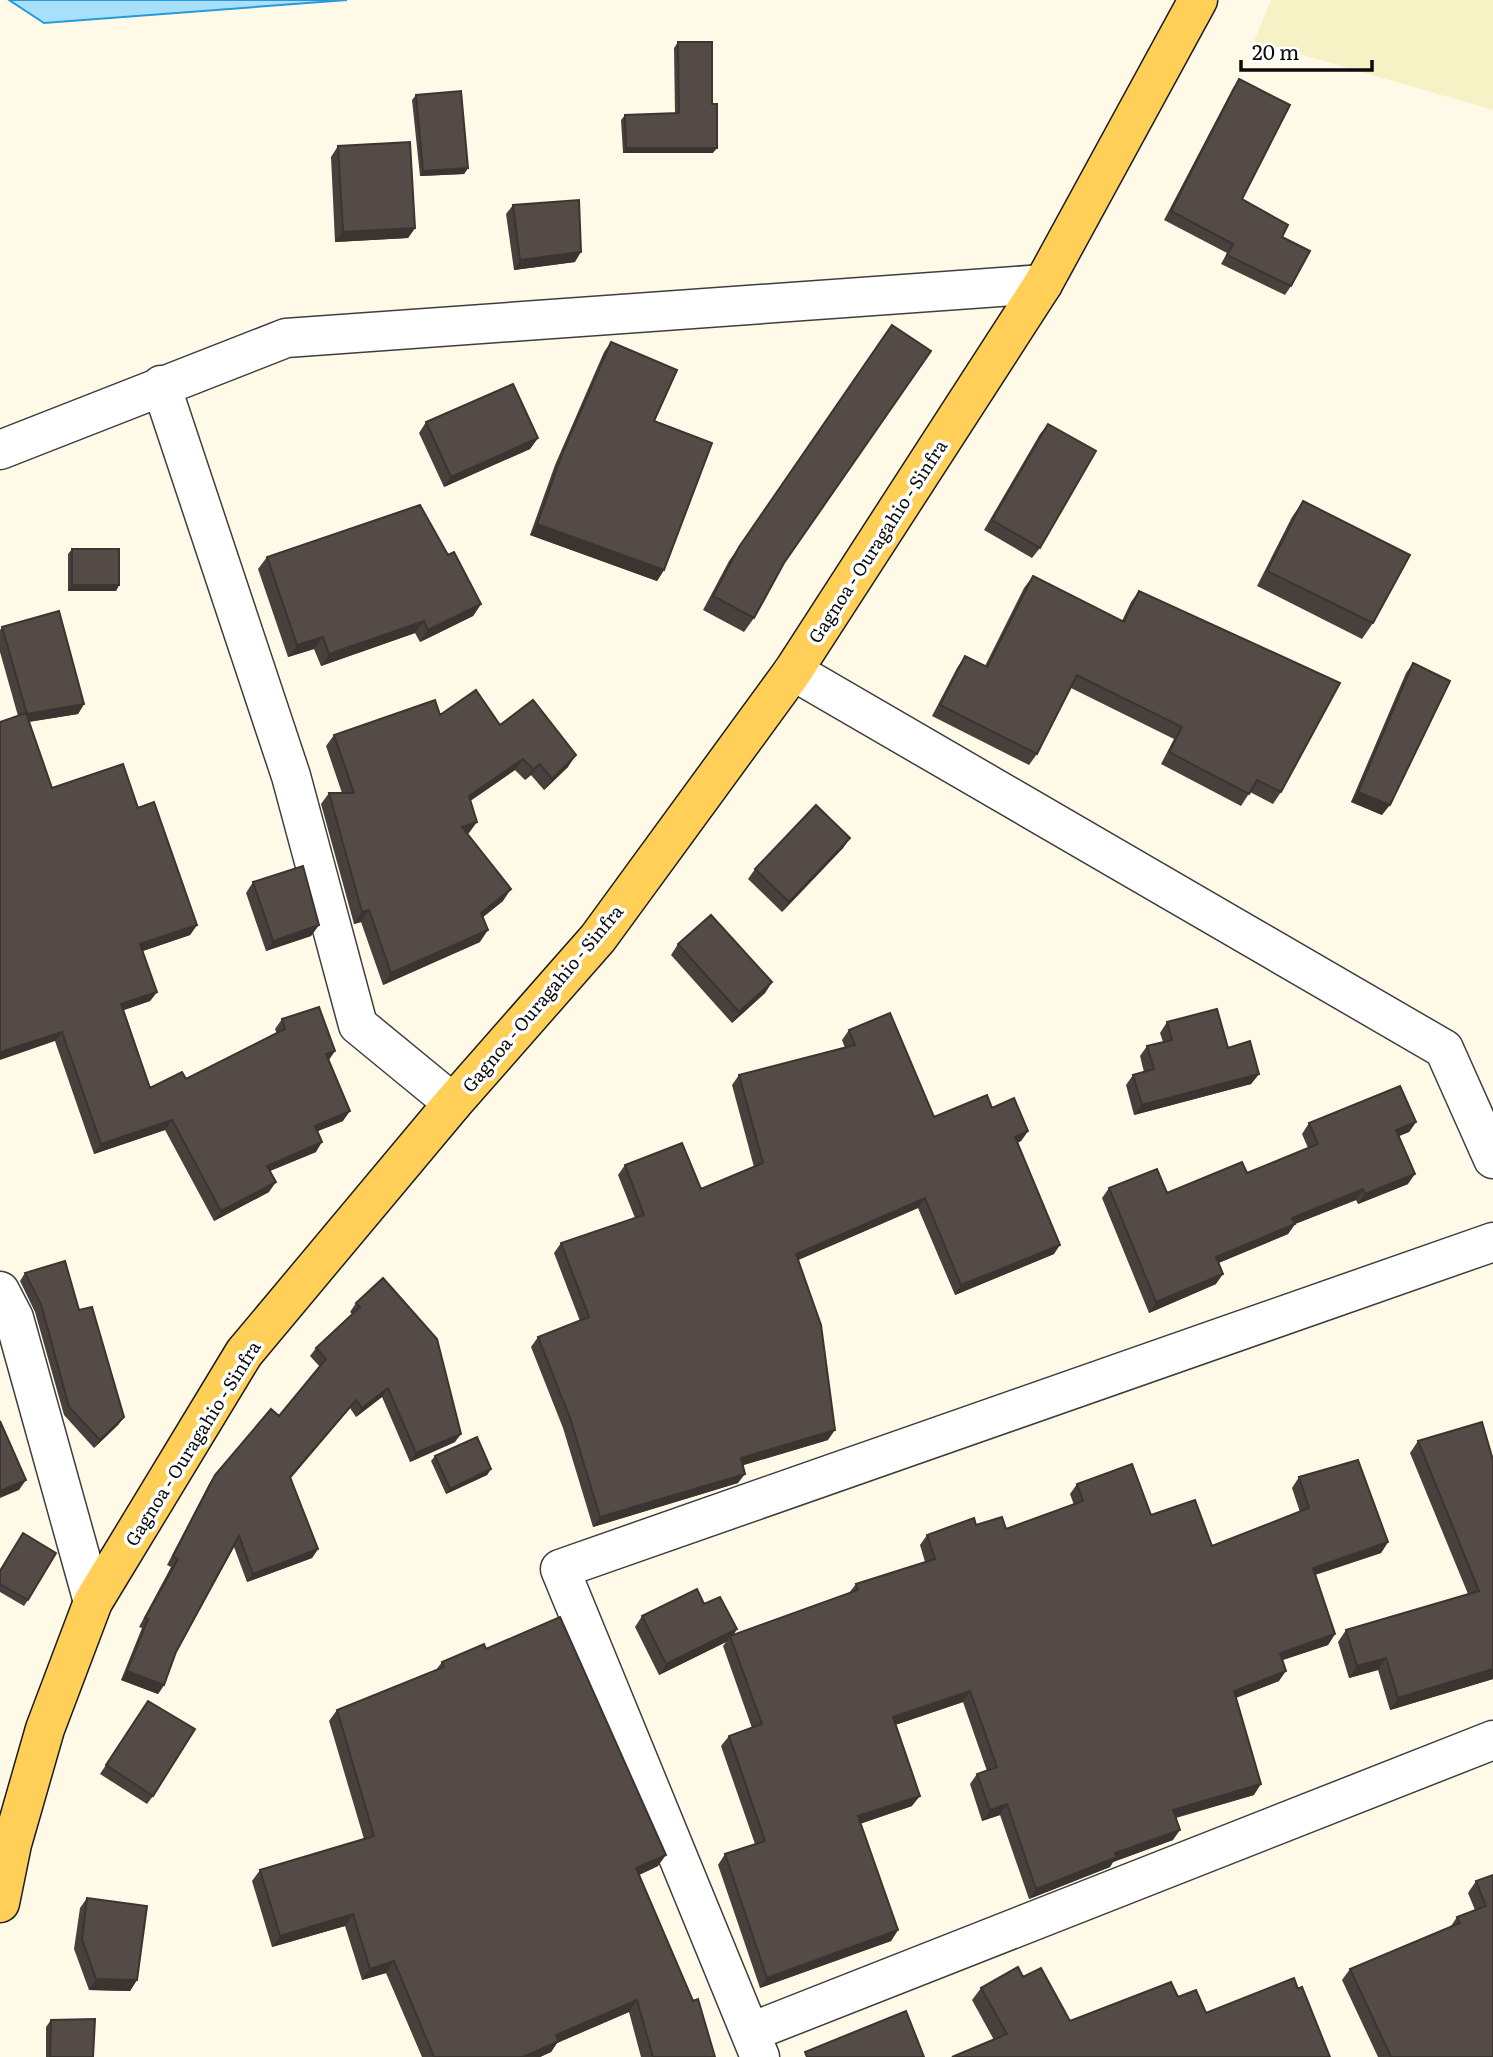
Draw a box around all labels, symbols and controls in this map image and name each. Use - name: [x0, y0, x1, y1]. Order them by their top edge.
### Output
- scale bar: [1241, 28, 1372, 72]
- text: 20 m: [1252, 35, 1299, 66]
- street label: Gagnoa - Ouragahio - Sinfra: [801, 434, 953, 648]
- street label: Gagnoa - Ouragahio - Sinfra: [455, 898, 629, 1098]
- street label: Gagnoa - Ouragahio - Sinfra: [118, 1335, 267, 1551]

